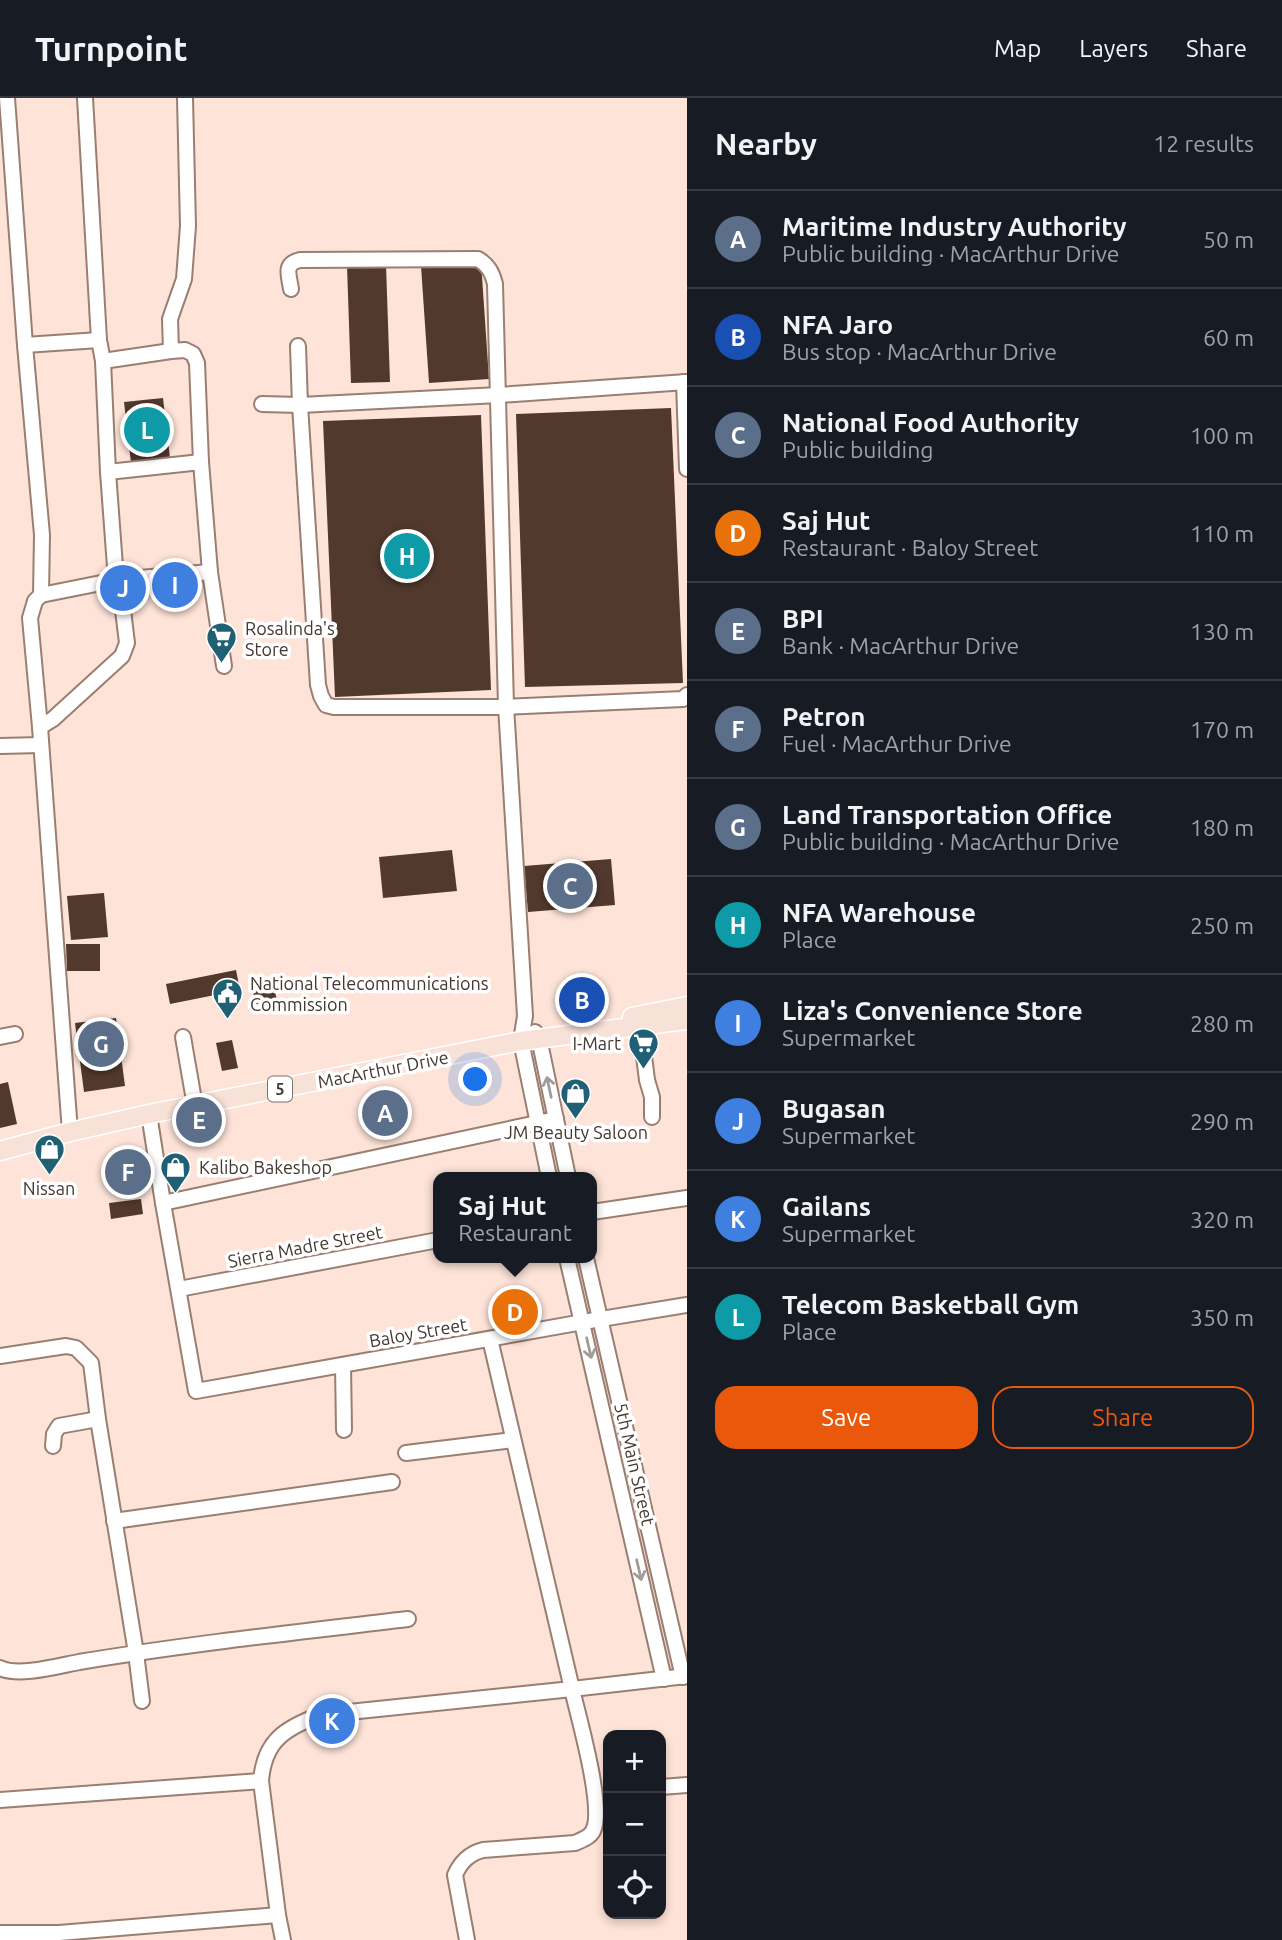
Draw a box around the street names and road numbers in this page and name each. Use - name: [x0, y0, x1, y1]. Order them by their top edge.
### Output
- street label: MacArthur Drive: [316, 1047, 450, 1091]
- road number: 5: [268, 1077, 292, 1102]
- street label: Sierra Madre Street: [226, 1221, 384, 1271]
- street label: Baloy Street: [368, 1314, 468, 1350]
- street label: 5th Main Street: [611, 1401, 659, 1527]

